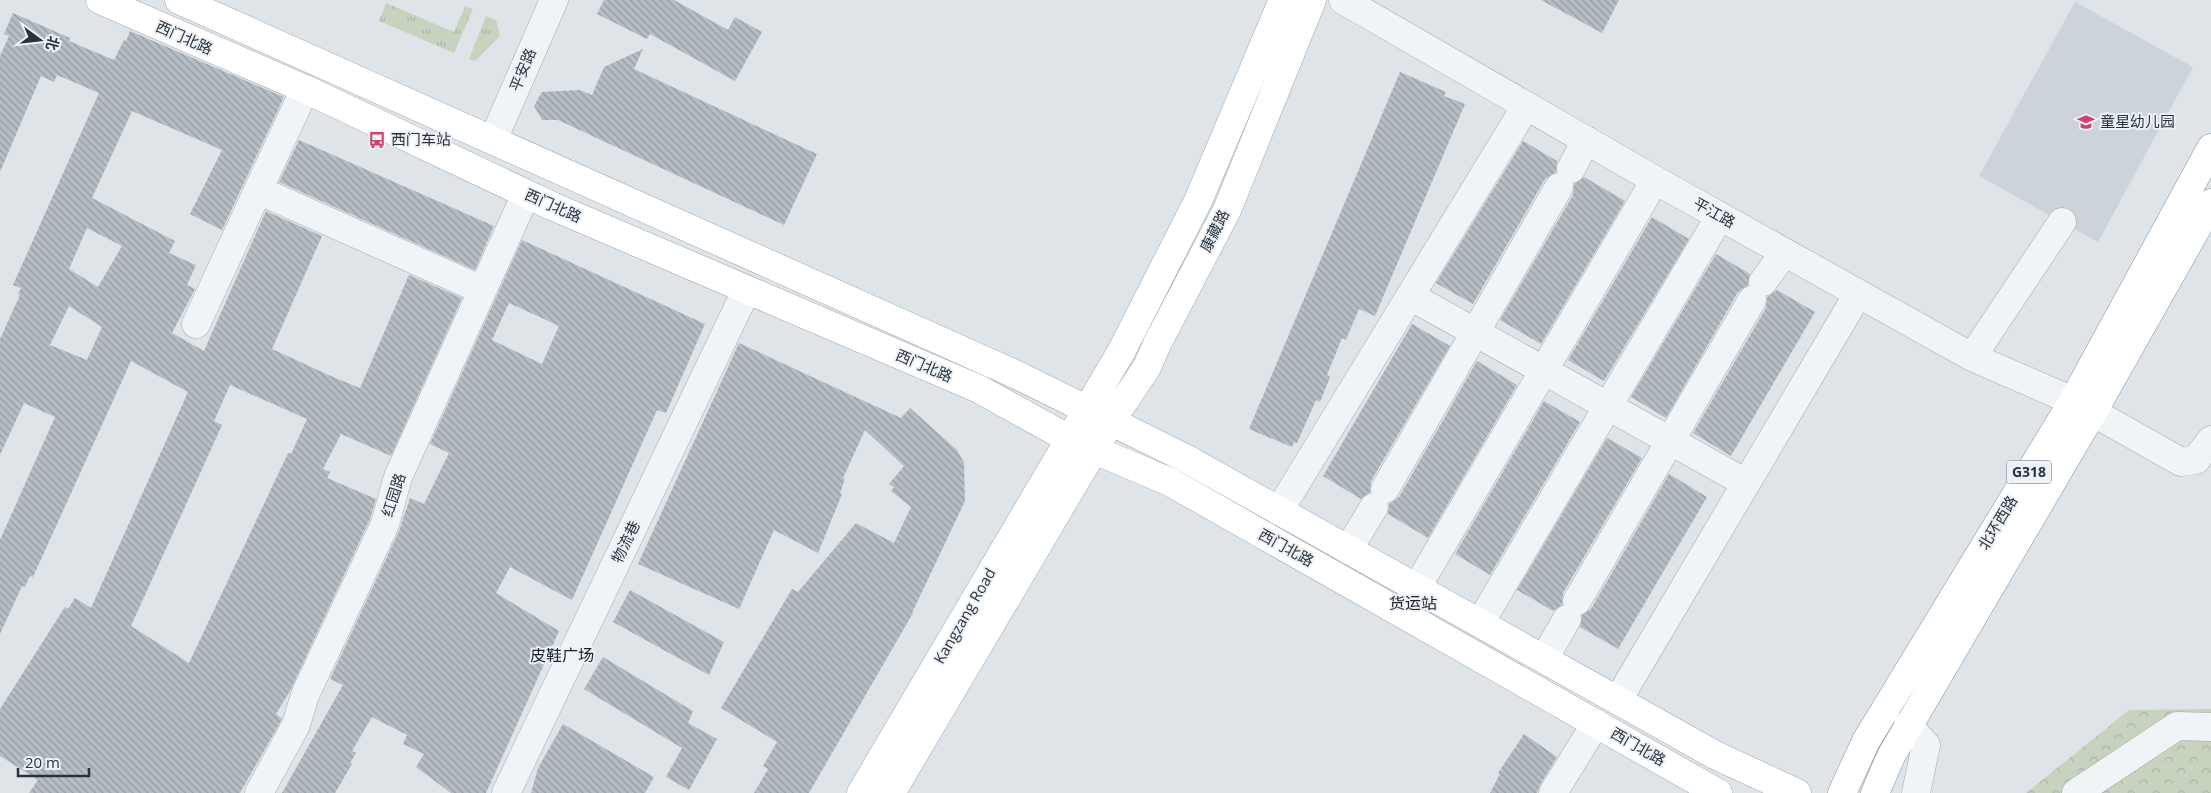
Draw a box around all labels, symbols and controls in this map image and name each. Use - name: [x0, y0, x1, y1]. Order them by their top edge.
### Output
- north arrow: [15, 15, 65, 65]
- street label: 西门北路: [153, 16, 216, 58]
- text: 北: [42, 34, 64, 53]
- street label: 平安路: [504, 45, 540, 94]
- place label: 童星幼儿园: [2100, 111, 2175, 131]
- school or university icon: 童星幼儿园: [2076, 112, 2096, 132]
- place label: 西门车站: [391, 129, 451, 149]
- bus stop icon: 西门车站: [367, 130, 387, 150]
- street label: 西门北路: [522, 184, 585, 226]
- street label: 平江路: [1690, 192, 1739, 232]
- street label: 康藏路: [1195, 206, 1233, 255]
- street label: 西门北路: [893, 344, 956, 386]
- road number: G318: [2006, 461, 2052, 484]
- street label: 红园路: [377, 470, 410, 519]
- street label: 北环西路: [1973, 492, 2021, 553]
- street label: 物流巷: [606, 517, 644, 566]
- street label: 西门北路: [1255, 524, 1318, 570]
- street label: Kangzang Road: [929, 564, 1000, 667]
- district label: 货运站: [1389, 592, 1437, 614]
- district label: 皮鞋广场: [530, 644, 594, 666]
- street label: 西门北路: [1608, 722, 1669, 770]
- scale bar: [18, 746, 89, 778]
- text: 20 m: [25, 752, 60, 772]

